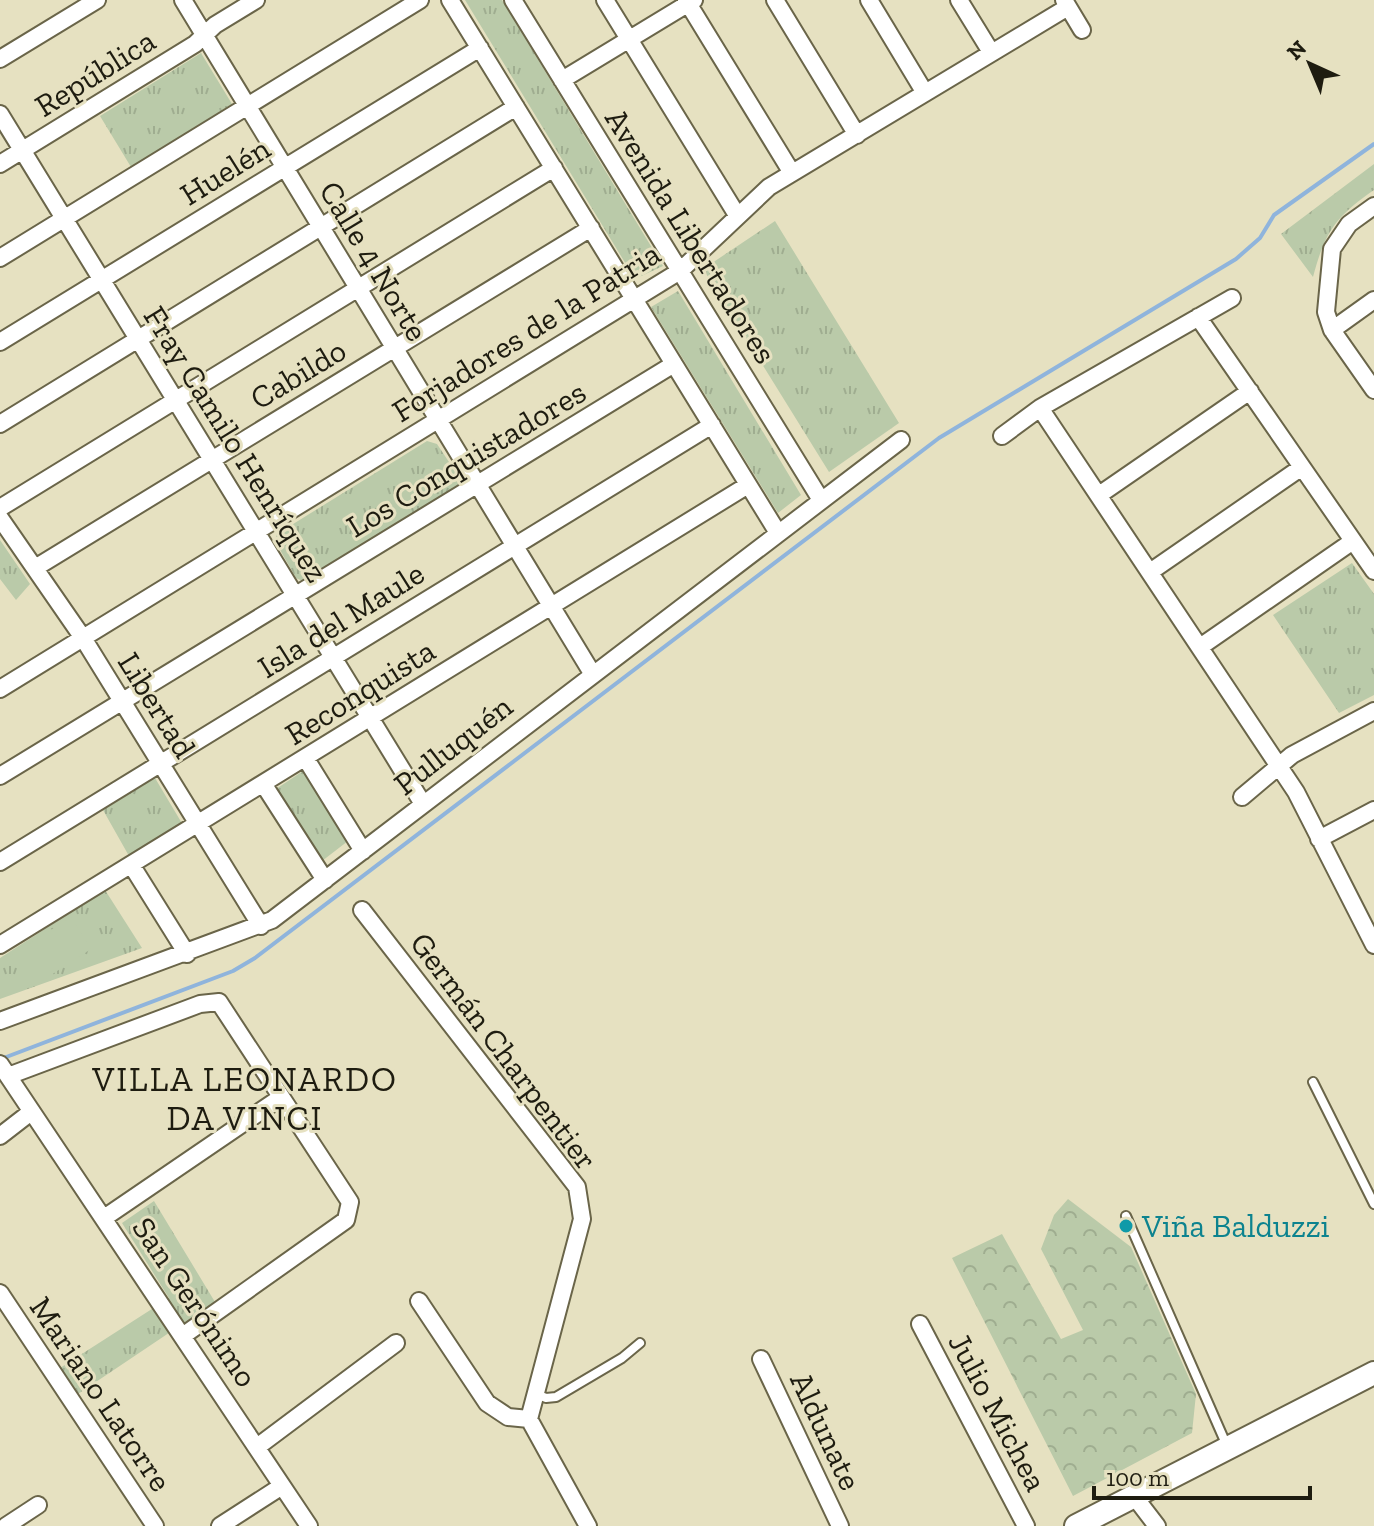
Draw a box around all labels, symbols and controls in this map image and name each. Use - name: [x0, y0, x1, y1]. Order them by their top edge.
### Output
- street label: República: [28, 21, 162, 125]
- north arrow: [1270, 24, 1350, 104]
- text: N: [1281, 34, 1312, 65]
- street label: Avenida Libertadores: [597, 102, 785, 370]
- street label: Huelén: [173, 128, 277, 213]
- street label: Calle 4 Norte: [311, 174, 437, 348]
- street label: Forjadores de la Patria: [385, 234, 667, 430]
- street label: Fray Camilo Henríquez: [136, 299, 336, 589]
- street label: Cabildo: [243, 331, 353, 417]
- street label: Los Conquistadores: [339, 373, 593, 545]
- street label: Isla del Maule: [251, 554, 431, 686]
- street label: Reconquista: [278, 631, 442, 753]
- street label: Libertad: [110, 645, 204, 765]
- street label: Pulluquén: [386, 687, 520, 803]
- street label: Germán Charpentier: [402, 925, 606, 1177]
- district label: VILLA LEONARDO DA VINCI: [91, 1059, 398, 1139]
- place label: Viña Balduzzi: [1141, 1207, 1330, 1245]
- street label: San Gerónimo: [124, 1210, 266, 1394]
- marker: Viña Balduzzi: [1117, 1217, 1135, 1235]
- street label: Mariano Latorre: [22, 1290, 180, 1498]
- street label: Julio Michea: [941, 1327, 1055, 1497]
- street label: Aldunate: [782, 1366, 870, 1496]
- scale bar: [1094, 1450, 1310, 1500]
- text: 100 m: [1106, 1463, 1169, 1492]

